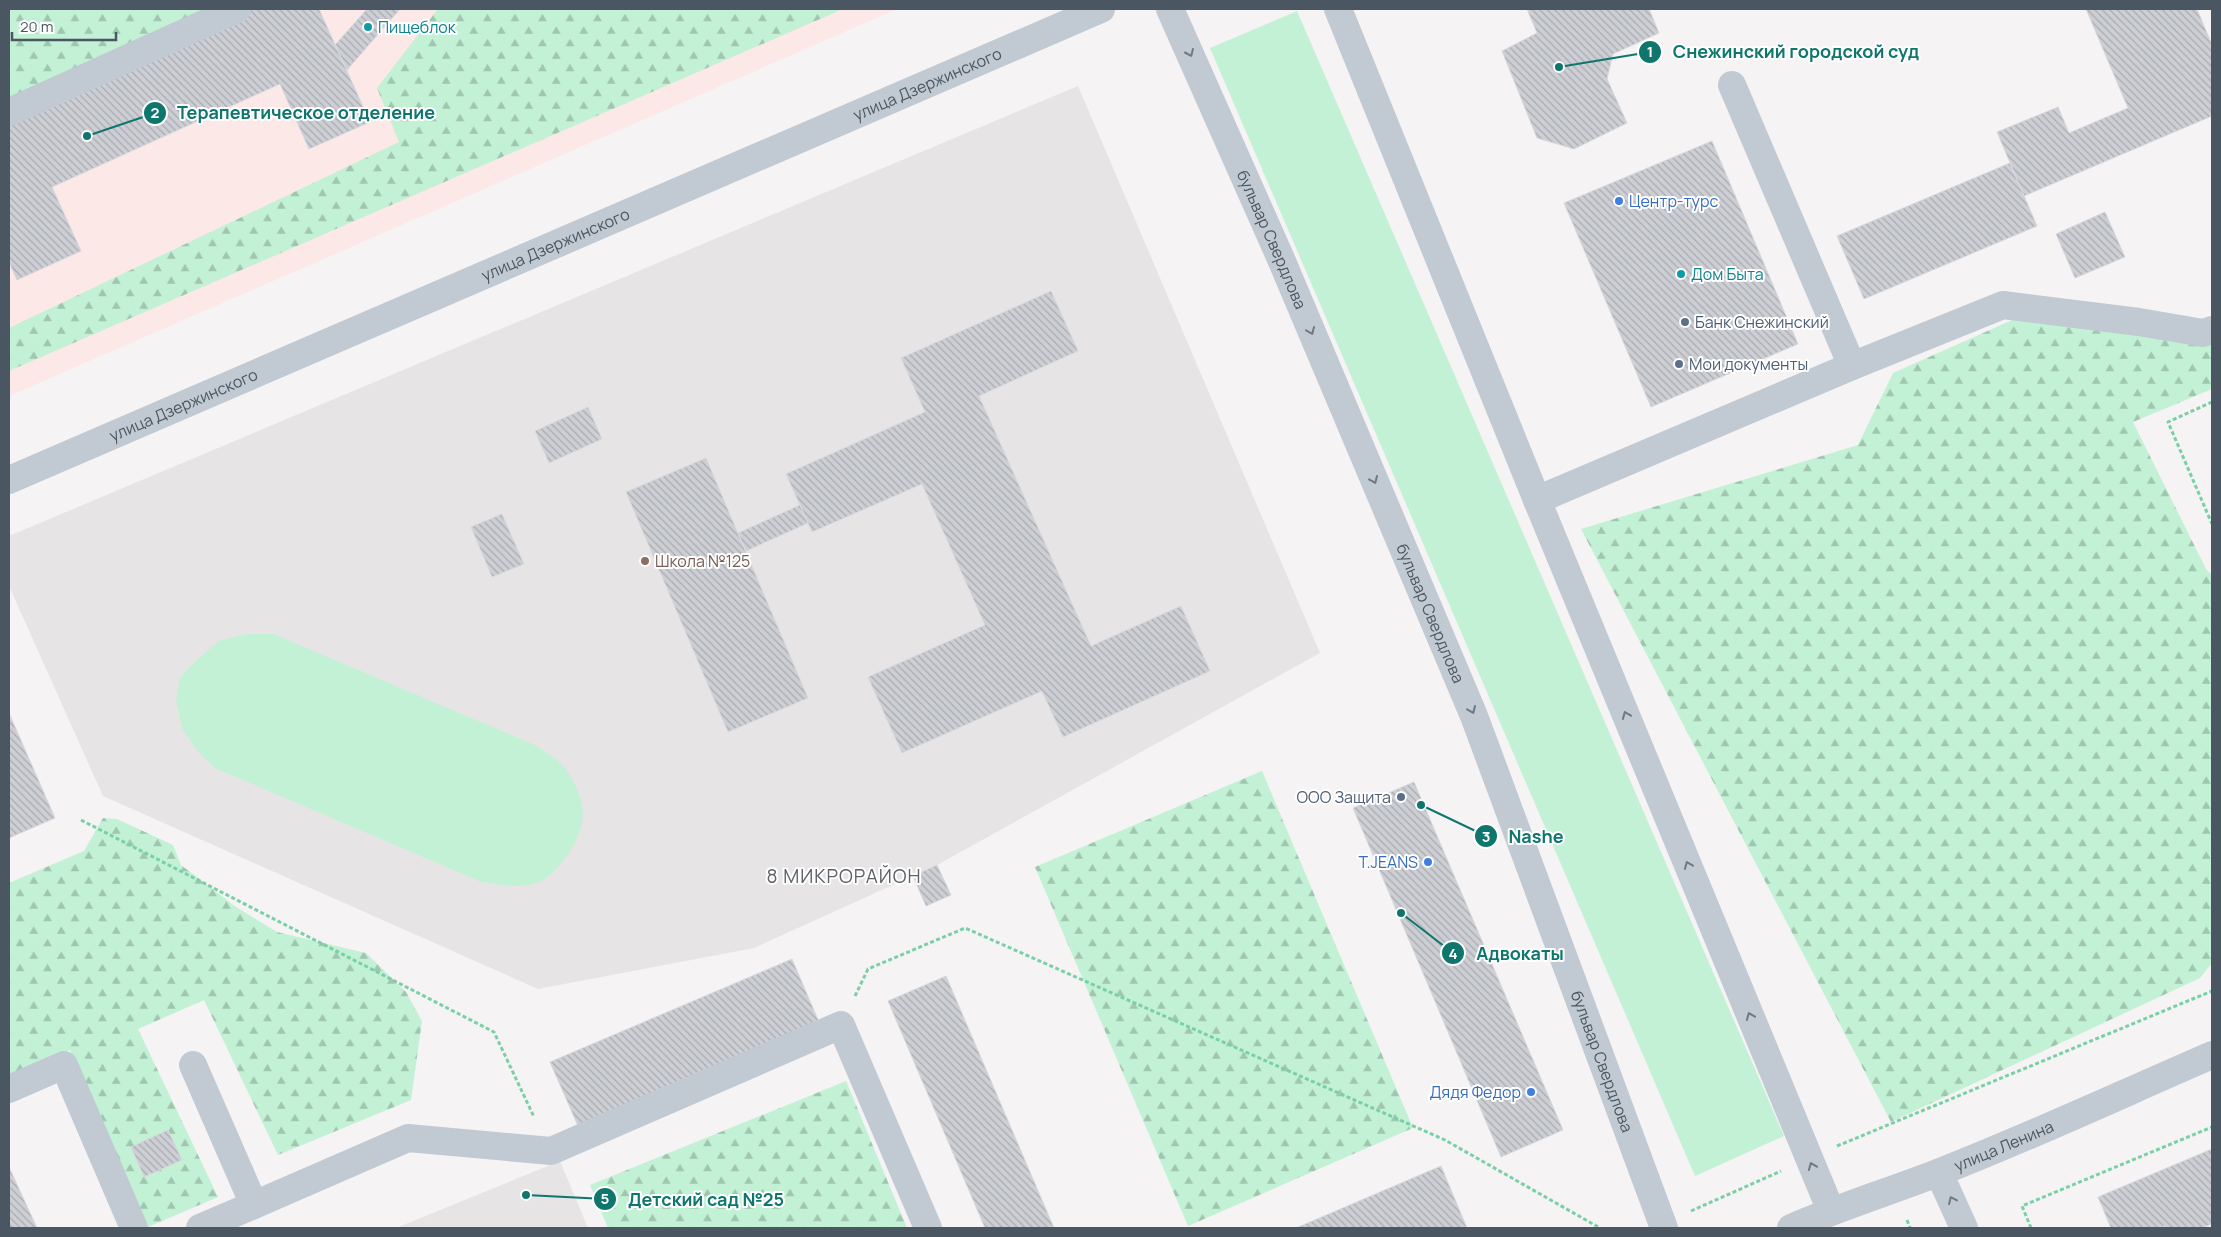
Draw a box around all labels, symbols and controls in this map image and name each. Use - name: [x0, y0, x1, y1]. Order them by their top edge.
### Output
- scale bar: [12, 10, 116, 42]
- text: 20 m: [20, 16, 53, 37]
- place label: Пищеблок: [378, 16, 457, 38]
- marker: Пищеблок: [362, 21, 374, 33]
- callout: Снежинский городской суд: [1638, 36, 1929, 69]
- text: Снежинский городской суд: [1673, 39, 1919, 63]
- text: 1: [1647, 41, 1653, 62]
- street label: улица Дзержинского: [850, 42, 1005, 126]
- one-way arrow: [1183, 48, 1194, 57]
- callout: Терапевтическое отделение: [142, 96, 446, 129]
- text: Терапевтическое отделение: [177, 100, 435, 124]
- text: 2: [151, 102, 160, 123]
- street label: бульвар Свердлова: [1232, 167, 1312, 312]
- place label: Центр-турс: [1629, 190, 1718, 212]
- marker: Центр-турс: [1613, 195, 1625, 207]
- street label: улица Дзержинского: [478, 203, 633, 286]
- place label: Дом Быта: [1691, 263, 1764, 285]
- marker: Дом Быта: [1675, 268, 1687, 280]
- place label: Банк Снежинский: [1695, 311, 1829, 333]
- marker: Банк Снежинский: [1679, 316, 1691, 328]
- one-way arrow: [1304, 326, 1315, 335]
- place label: Мои документы: [1689, 353, 1808, 375]
- marker: Мои документы: [1673, 358, 1685, 370]
- street label: улица Дзержинского: [106, 363, 261, 446]
- one-way arrow: [1368, 475, 1379, 484]
- street label: бульвар Свердлова: [1391, 540, 1470, 686]
- place label: Школа №125: [655, 550, 750, 572]
- marker: Школа №125: [639, 555, 651, 567]
- one-way arrow: [1465, 705, 1476, 714]
- one-way arrow: [1622, 711, 1632, 720]
- place label: ООО Защита: [1297, 786, 1391, 808]
- marker: ООО Защита: [1395, 791, 1407, 803]
- callout: Nashe: [1473, 820, 1573, 853]
- text: Nashe: [1508, 824, 1564, 848]
- text: 3: [1482, 826, 1490, 847]
- place label: T.JEANS: [1359, 851, 1418, 873]
- marker: T.JEANS: [1422, 856, 1434, 868]
- one-way arrow: [1684, 862, 1694, 870]
- district label: 8 МИКРОРАЙОН: [766, 863, 922, 889]
- callout: Адвокаты: [1441, 937, 1573, 970]
- text: Адвокаты: [1476, 941, 1564, 965]
- text: 4: [1448, 943, 1458, 964]
- street label: бульвар Свердлова: [1566, 987, 1638, 1135]
- one-way arrow: [1746, 1012, 1756, 1021]
- place label: Дядя Федор: [1430, 1081, 1521, 1103]
- marker: Дядя Федор: [1525, 1086, 1537, 1098]
- street label: улица Ленина: [1951, 1115, 2057, 1176]
- one-way arrow: [1808, 1162, 1818, 1171]
- callout: Детский сад №25: [593, 1183, 794, 1216]
- text: Детский сад №25: [628, 1187, 784, 1211]
- text: 5: [601, 1188, 610, 1209]
- one-way arrow: [1947, 1196, 1958, 1205]

